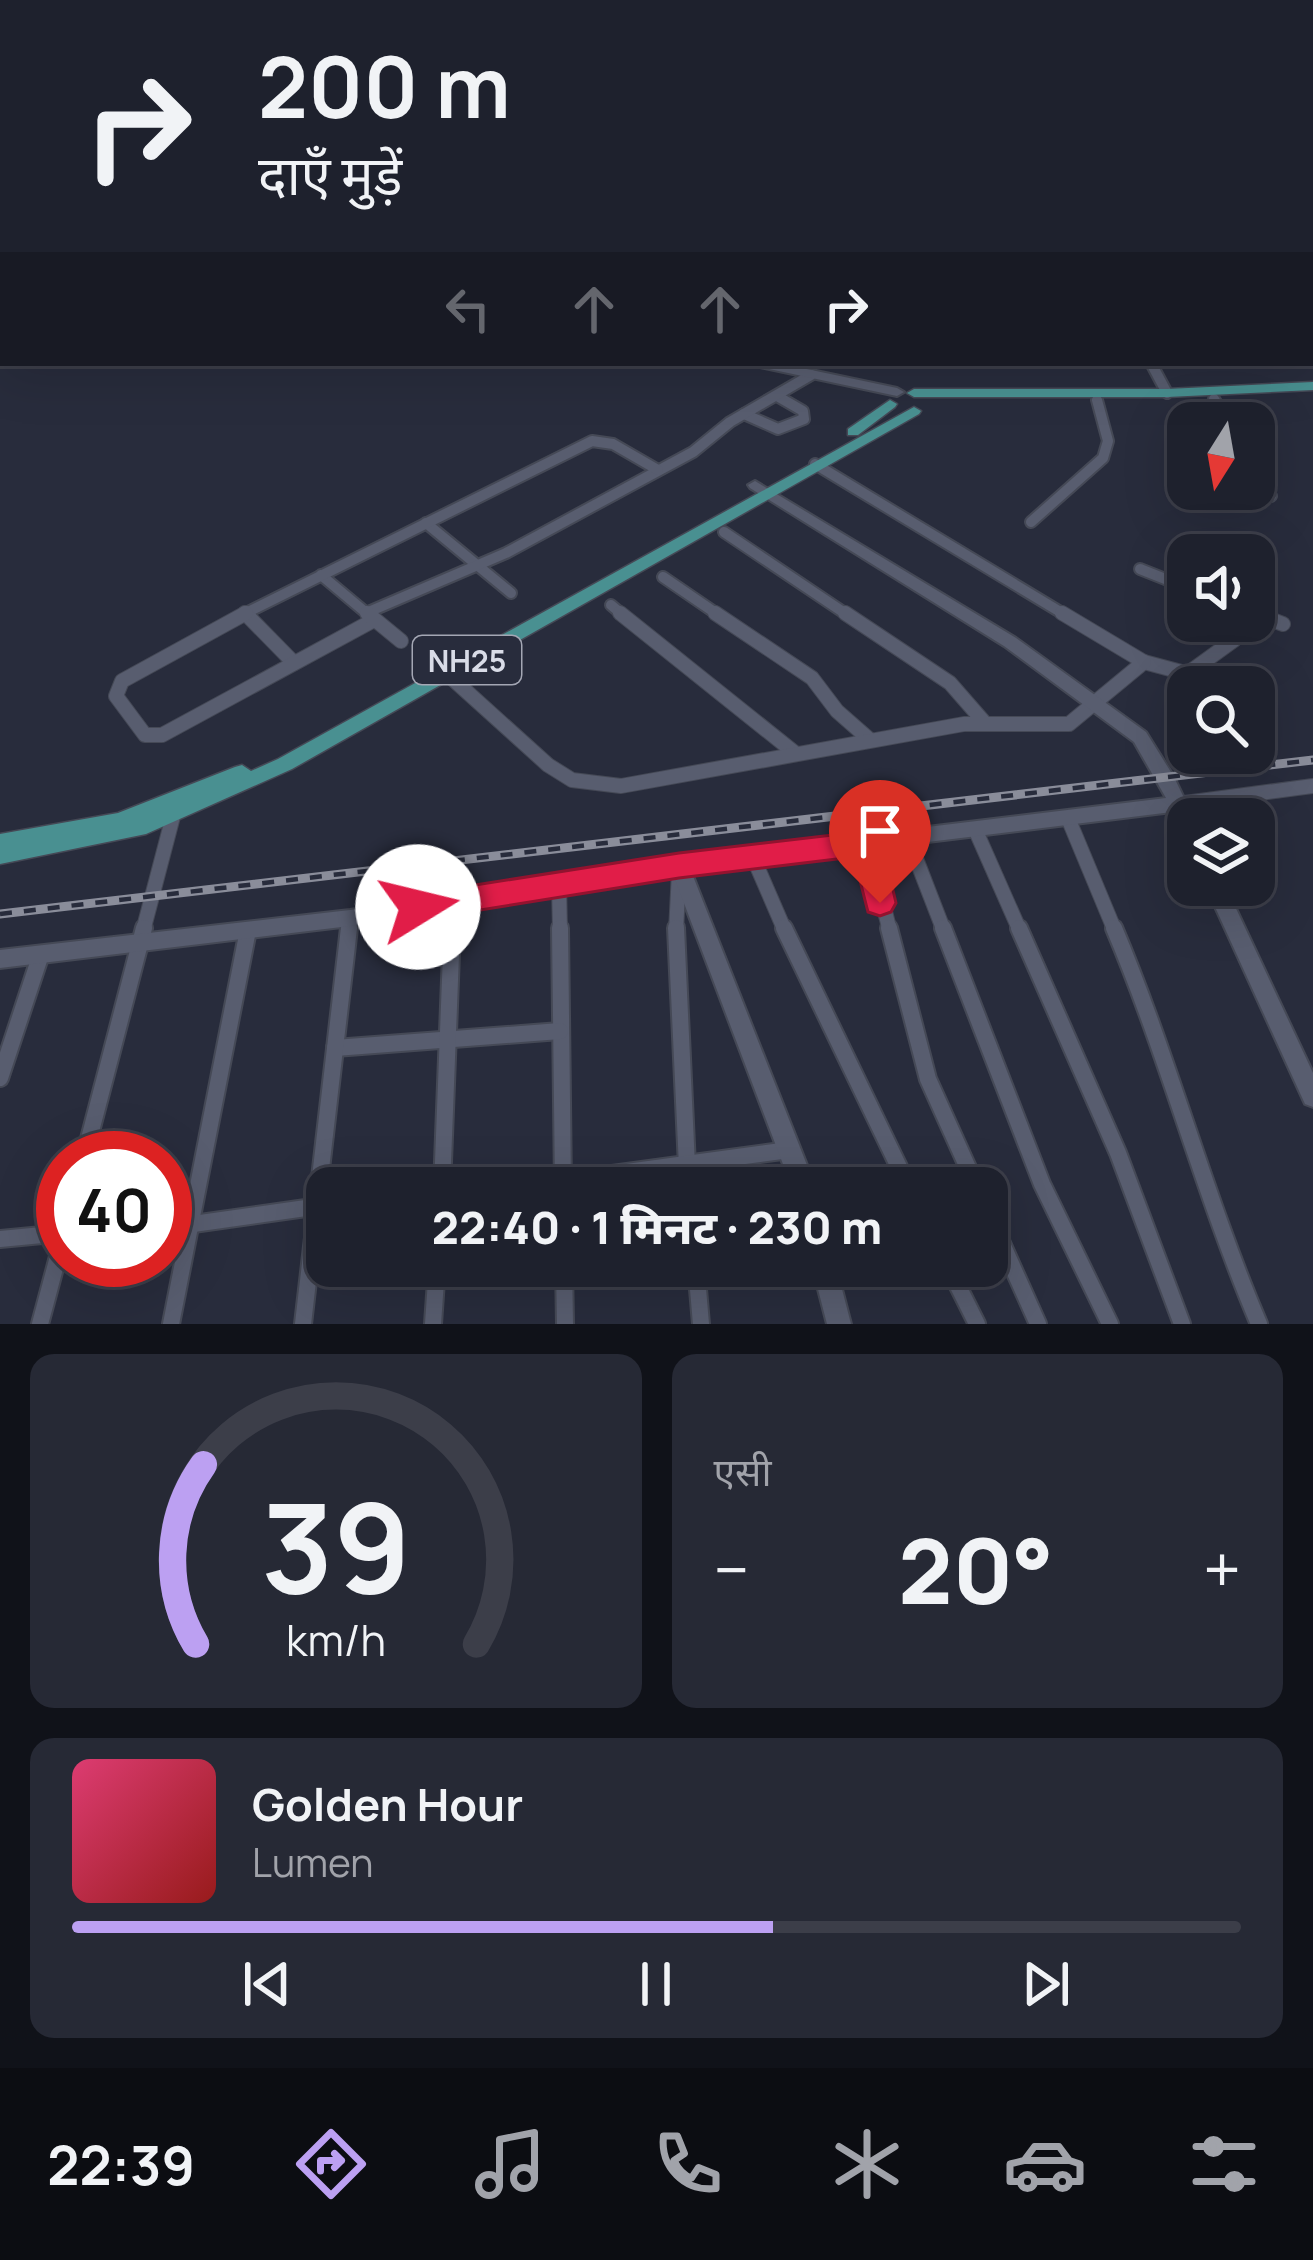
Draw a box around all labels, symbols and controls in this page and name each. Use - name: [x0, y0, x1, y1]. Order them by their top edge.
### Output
- text: 200 m: [258, 28, 511, 143]
- icon: right: [60, 48, 216, 204]
- text: दाएँ मुड़ें: [258, 137, 403, 211]
- icon: left: [435, 276, 501, 342]
- icon: ahead: [561, 276, 627, 342]
- icon: ahead: [687, 276, 753, 342]
- icon: right: [813, 276, 879, 342]
- north arrow: [1167, 402, 1275, 510]
- map controls: [1167, 402, 1275, 906]
- button: sound: [1167, 534, 1275, 642]
- road number: NH25: [413, 636, 521, 684]
- button: search: [1167, 666, 1275, 774]
- pin: [829, 780, 931, 903]
- icon: arrive: [847, 798, 913, 864]
- button: layers: [1167, 798, 1275, 906]
- position arrow: [355, 844, 481, 970]
- speed limit sign: 40: [36, 1131, 192, 1287]
- text: 22:40 · 1 मिनट · 230 m: [432, 1196, 882, 1258]
- text: एसी: [714, 1444, 772, 1498]
- text: 39: [261, 1460, 411, 1630]
- text: 20°: [898, 1508, 1054, 1631]
- text: −: [714, 1524, 749, 1614]
- text: +: [1203, 1524, 1241, 1614]
- text: km/h: [286, 1610, 386, 1669]
- text: Golden Hour: [252, 1773, 523, 1835]
- text: Lumen: [252, 1835, 373, 1889]
- icon: previous: [234, 1951, 300, 2017]
- icon: pause: [623, 1951, 689, 2017]
- icon: next: [1013, 1951, 1079, 2017]
- icon: directions: [289, 2122, 373, 2206]
- icon: music: [468, 2122, 552, 2206]
- icon: phone: [646, 2122, 730, 2206]
- icon: climate: [825, 2122, 909, 2206]
- icon: car: [1003, 2122, 1087, 2206]
- icon: filters: [1182, 2122, 1266, 2206]
- text: 22:39: [47, 2127, 195, 2201]

